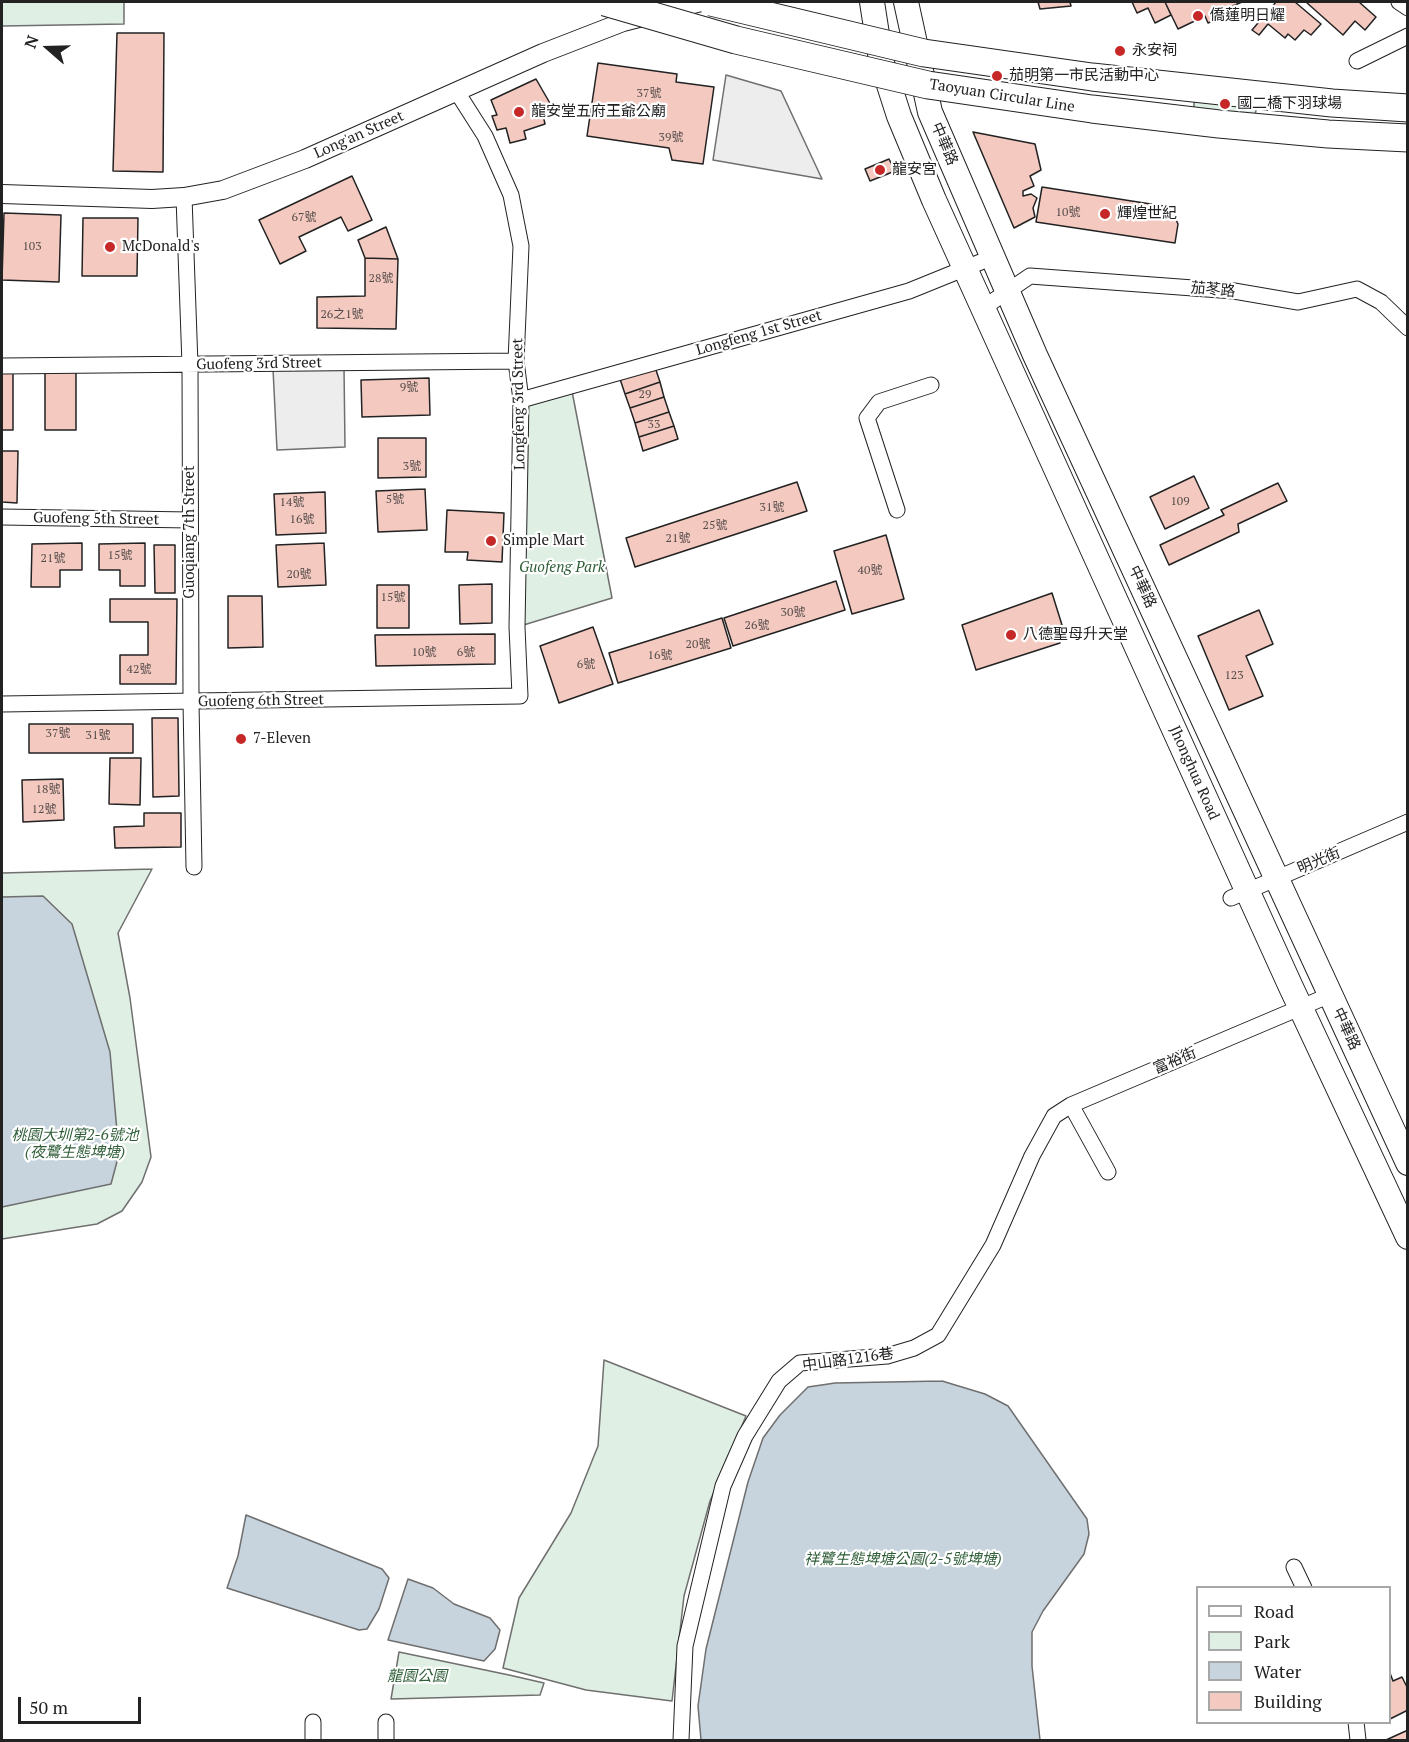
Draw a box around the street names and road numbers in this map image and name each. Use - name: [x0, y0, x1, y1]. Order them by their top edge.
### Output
- street label: Taoyuan Circular Line: [928, 76, 1076, 116]
- street label: Long'an Street: [311, 107, 407, 163]
- street label: 中華路: [927, 120, 961, 168]
- street label: 茄苳路: [1190, 279, 1236, 301]
- street label: Longfeng 1st Street: [694, 306, 824, 360]
- street label: Longfeng 3rd Street: [509, 338, 529, 470]
- street label: Guofeng 3rd Street: [196, 354, 322, 374]
- street label: Guoqiang 7th Street: [181, 465, 199, 599]
- street label: Guofeng 5th Street: [33, 509, 159, 529]
- street label: 中華路: [1124, 563, 1160, 611]
- street label: Guofeng 6th Street: [198, 691, 324, 711]
- street label: Jhonghua Road: [1165, 723, 1223, 823]
- street label: 明光街: [1295, 844, 1343, 878]
- street label: 中華路: [1328, 1005, 1364, 1053]
- street label: 富裕街: [1151, 1044, 1199, 1078]
- street label: 中山路1216巷: [801, 1345, 895, 1375]

